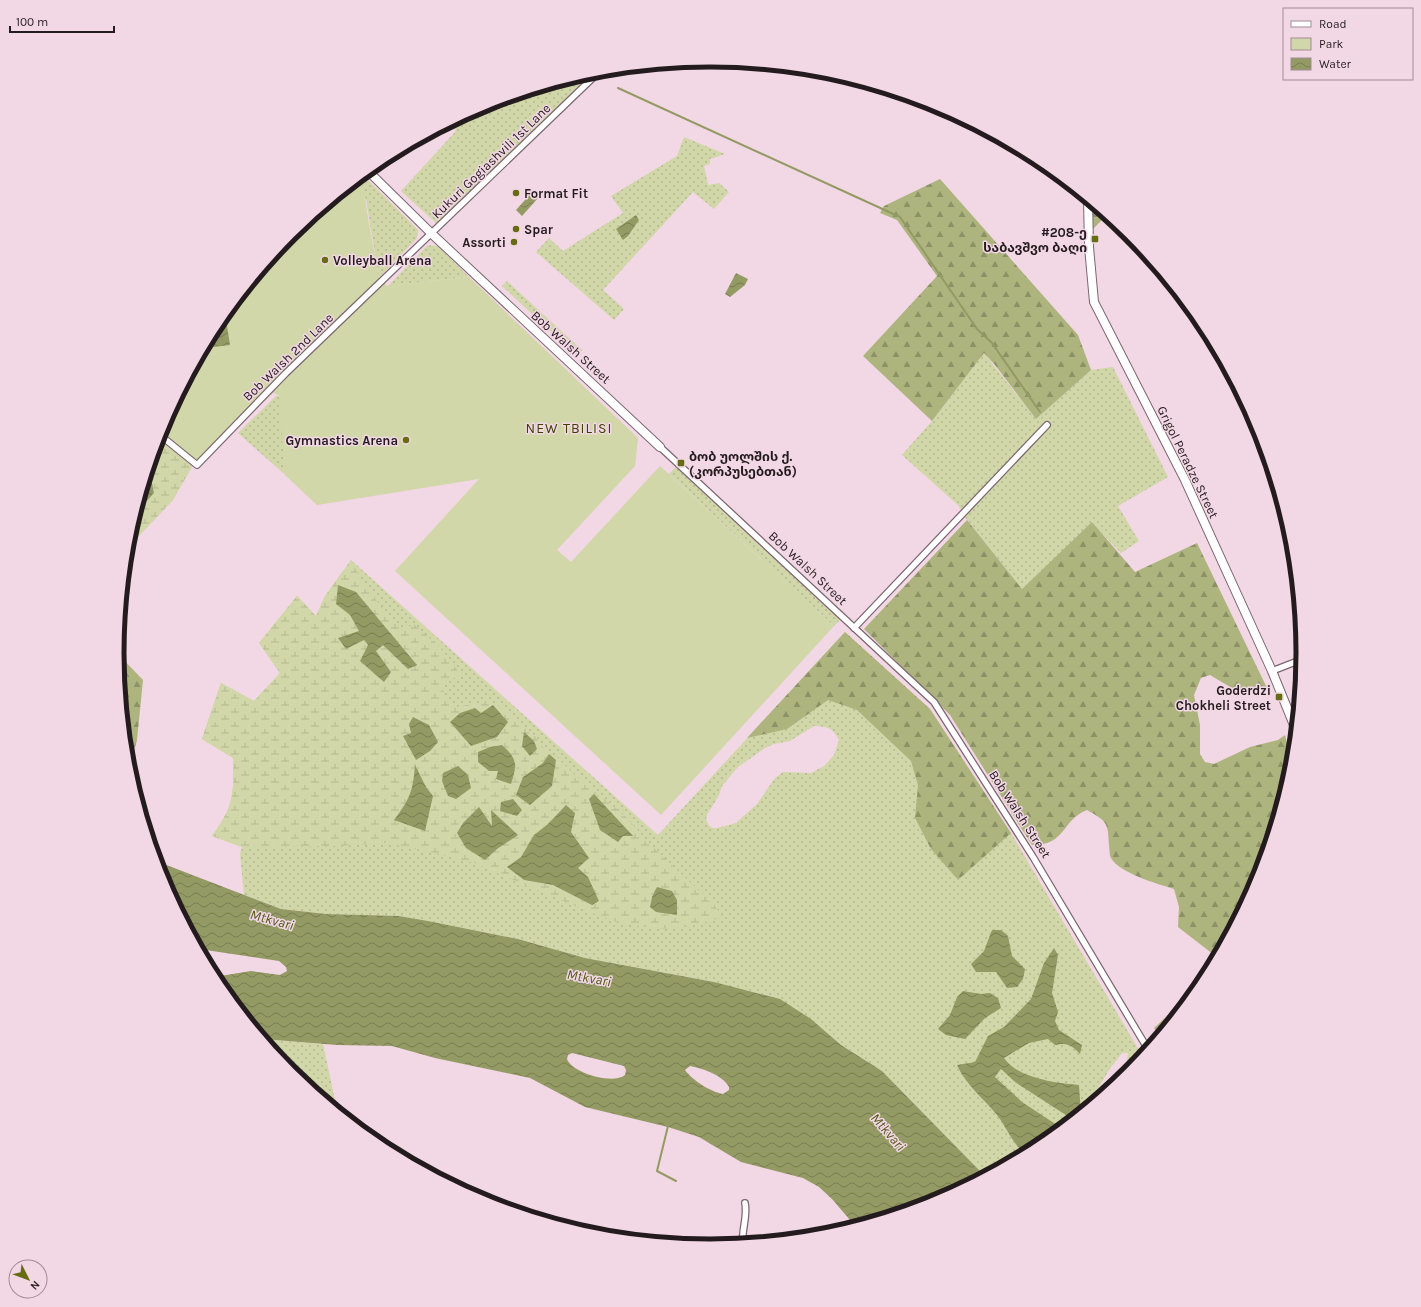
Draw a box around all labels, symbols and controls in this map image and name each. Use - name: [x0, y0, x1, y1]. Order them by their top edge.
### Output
- scale bar: [10, 8, 114, 34]
- legend: [1283, 8, 1413, 80]
- text: 100 m: [16, 15, 48, 29]
- text: Road: [1319, 17, 1347, 31]
- text: Park: [1319, 37, 1344, 51]
- text: Water: [1319, 57, 1352, 71]
- street label: Kukuri Gogiashvili 1st Lane: [429, 100, 554, 222]
- place label: Format Fit: [524, 186, 588, 201]
- marker: Format Fit: [511, 188, 521, 198]
- place label: Spar: [524, 222, 554, 237]
- marker: Spar: [511, 224, 521, 234]
- place label: #208-ე საბავშვო ბაღი: [983, 225, 1087, 255]
- marker: #208-ე საბავშვო ბაღი: [1090, 234, 1100, 244]
- place label: Assorti: [462, 235, 506, 250]
- marker: Assorti: [509, 237, 519, 247]
- place label: Volleyball Arena: [333, 253, 432, 268]
- marker: Volleyball Arena: [320, 255, 330, 265]
- street label: Bob Walsh Street: [528, 307, 614, 387]
- street label: Bob Walsh 2nd Lane: [240, 310, 336, 404]
- street label: Grigol Peradze Street: [1154, 403, 1222, 521]
- district label: NEW TBILISI: [526, 420, 612, 437]
- place label: Gymnastics Arena: [286, 433, 398, 448]
- marker: Gymnastics Arena: [401, 435, 411, 445]
- place label: ბობ უოლშის ქ. (კორპუსებთან): [689, 449, 797, 479]
- marker: ბობ უოლშის ქ. (კორპუსებთან): [676, 458, 686, 468]
- street label: Bob Walsh Street: [766, 528, 850, 608]
- place label: Goderdzi Chokheli Street: [1176, 683, 1271, 713]
- marker: Goderdzi Chokheli Street: [1274, 692, 1284, 702]
- street label: Bob Walsh Street: [986, 767, 1054, 861]
- water label: Mtkvari: [248, 906, 296, 934]
- water label: Mtkvari: [566, 966, 613, 990]
- water label: Mtkvari: [867, 1110, 909, 1155]
- north arrow: [8, 1259, 48, 1299]
- text: N: [28, 1278, 43, 1293]

